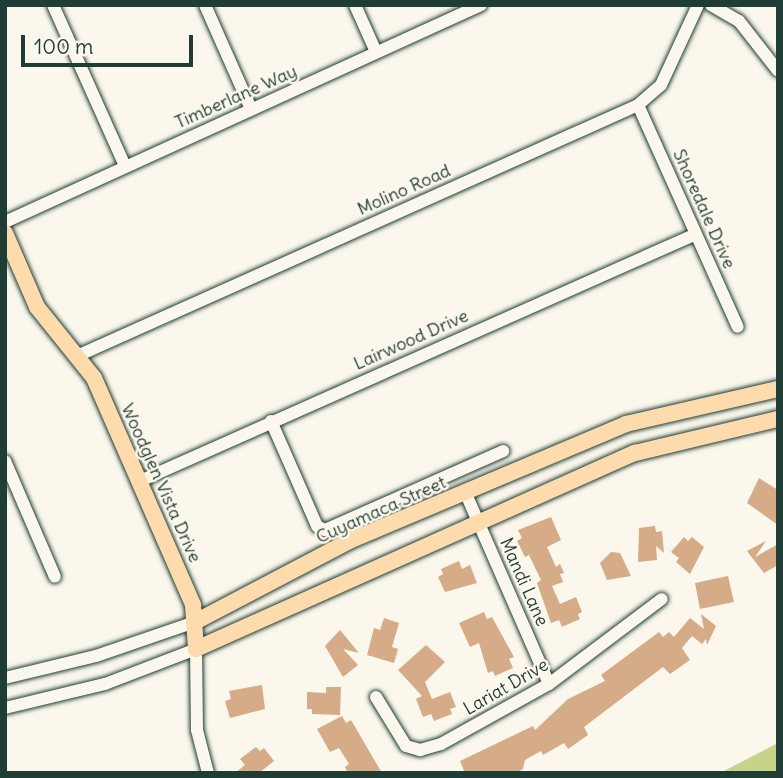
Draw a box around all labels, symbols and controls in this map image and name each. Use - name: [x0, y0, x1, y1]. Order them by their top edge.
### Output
- scale bar: [24, 21, 196, 65]
- text: 100 m: [34, 33, 93, 60]
- street label: Timberlane Way: [172, 60, 300, 134]
- street label: Shoredale Drive: [668, 146, 740, 272]
- street label: Molino Road: [354, 160, 454, 220]
- street label: Lairwood Drive: [350, 305, 472, 375]
- street label: Woodglen Vista Drive: [116, 400, 206, 566]
- street label: Cuyamaca Street: [313, 472, 449, 548]
- street label: Mandi Lane: [495, 535, 553, 629]
- street label: Lariat Drive: [460, 654, 552, 720]

